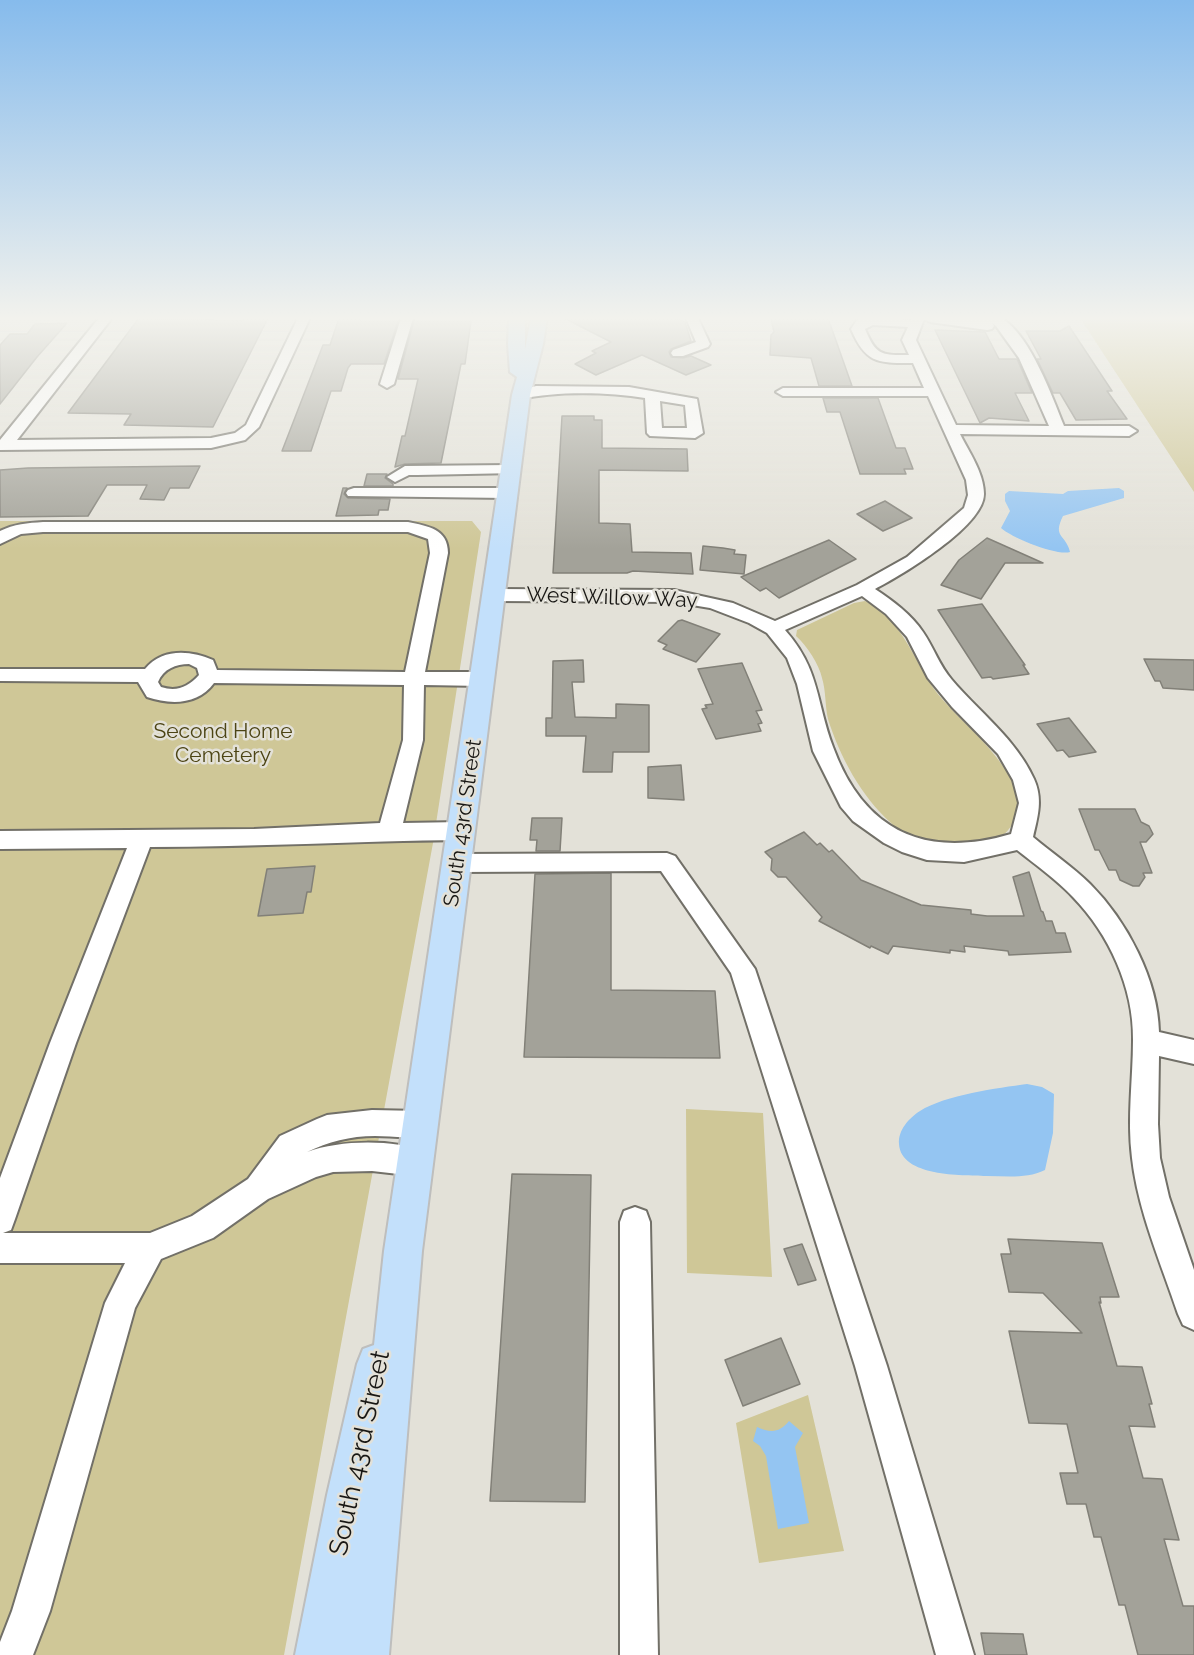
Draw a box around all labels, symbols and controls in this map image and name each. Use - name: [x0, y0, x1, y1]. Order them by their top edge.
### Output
- street label: West Willow Way: [526, 582, 698, 614]
- park label: Second Home Cemetery: [153, 719, 293, 769]
- street label: South 43rd Street: [439, 738, 487, 908]
- street label: South 43rd Street: [323, 1348, 397, 1558]

